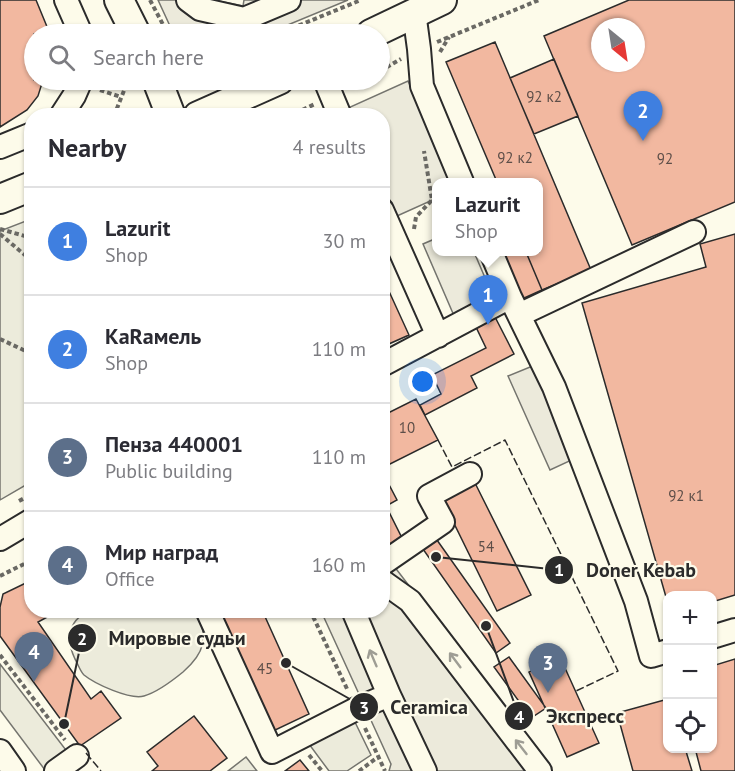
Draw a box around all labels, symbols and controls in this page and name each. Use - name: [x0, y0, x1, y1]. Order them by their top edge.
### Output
- north arrow: [591, 18, 645, 72]
- search box: [24, 24, 390, 90]
- icon: search: [45, 41, 78, 74]
- text: Search here: [93, 43, 204, 71]
- house number: 92 к2: [526, 87, 562, 106]
- pin: 2: [624, 92, 662, 141]
- text: Nearby: [48, 131, 126, 164]
- text: 4 results: [293, 134, 366, 160]
- house number: 92 к2: [497, 148, 533, 167]
- house number: 92: [657, 149, 673, 168]
- popup: [432, 178, 543, 256]
- text: Lazurit: [455, 190, 520, 218]
- text: Lazurit: [105, 214, 170, 242]
- text: Shop: [455, 218, 498, 244]
- text: 1: [62, 228, 73, 254]
- text: 30 m: [323, 228, 366, 254]
- text: Shop: [105, 242, 148, 268]
- pin: 1: [468, 276, 508, 325]
- text: КаRамель: [105, 322, 201, 350]
- text: 2: [62, 336, 73, 362]
- text: 110 m: [312, 336, 366, 362]
- text: Shop: [105, 350, 148, 376]
- your location: [408, 367, 437, 396]
- house number: 10: [399, 418, 415, 437]
- text: Пенза 440001: [105, 430, 243, 458]
- text: 3: [62, 444, 73, 470]
- text: 110 m: [312, 444, 366, 470]
- text: Public building: [105, 458, 233, 484]
- house number: 92 к1: [668, 486, 704, 505]
- house number: 54: [478, 537, 494, 556]
- text: Мир наград: [105, 538, 218, 566]
- callout: Doner Kebab: [544, 551, 708, 589]
- text: 4: [62, 552, 73, 578]
- text: 160 m: [312, 552, 366, 578]
- text: Doner Kebab: [586, 557, 696, 583]
- text: 1: [554, 558, 564, 581]
- text: Office: [105, 566, 155, 592]
- map controls: [663, 591, 717, 753]
- button: +: [663, 591, 717, 645]
- callout: Мировые судьи: [67, 619, 258, 657]
- text: Мировые судьи: [108, 625, 246, 651]
- text: 2: [77, 627, 87, 650]
- pin: 4: [15, 632, 54, 682]
- pin: 3: [528, 644, 568, 693]
- button: −: [663, 645, 717, 699]
- one-way arrow: [367, 649, 378, 667]
- one-way arrow: [449, 653, 461, 669]
- house number: 45: [257, 659, 273, 678]
- callout: Ceramica: [349, 688, 480, 726]
- text: Ceramica: [390, 694, 468, 720]
- text: 3: [359, 696, 369, 719]
- callout: Экспресс: [504, 697, 636, 735]
- button: locate: [663, 699, 717, 753]
- text: Экспресс: [546, 703, 624, 729]
- text: 4: [514, 705, 524, 728]
- one-way arrow: [515, 740, 528, 756]

